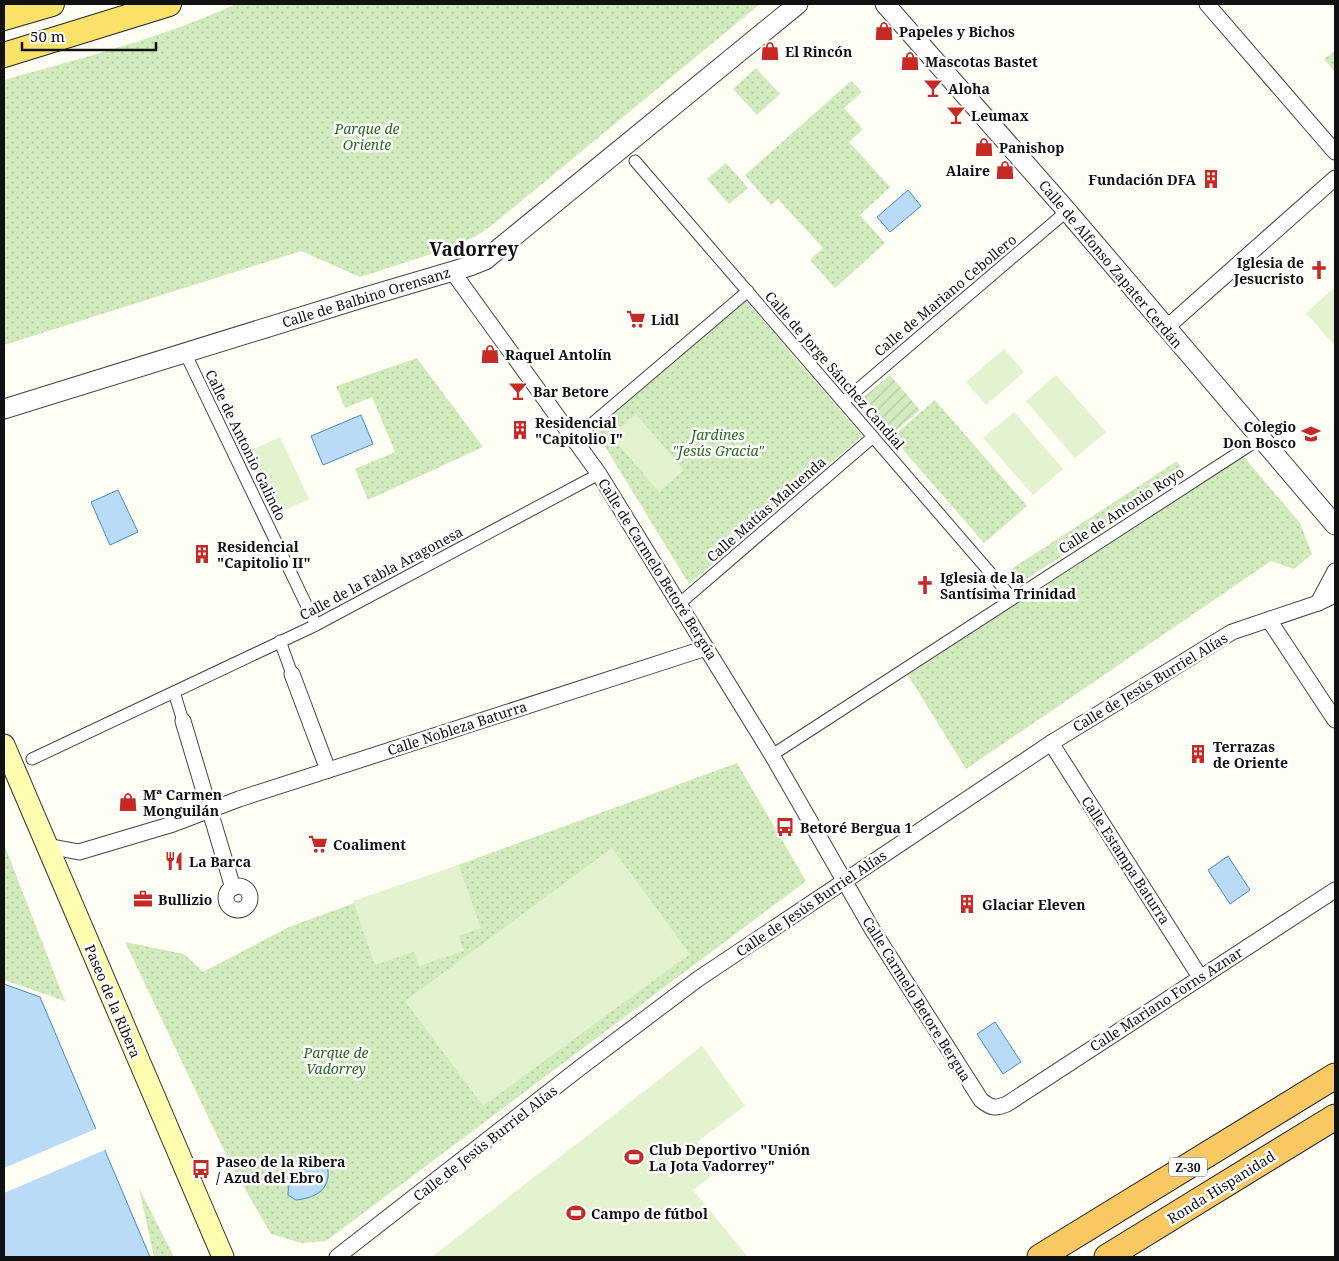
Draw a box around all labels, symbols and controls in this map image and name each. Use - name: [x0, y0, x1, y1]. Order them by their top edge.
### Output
- scale bar: [22, 20, 156, 52]
- shop icon: Papeles y Bichos: [873, 20, 895, 42]
- place label: Papeles y Bichos: [899, 22, 1015, 41]
- text: 50 m: [30, 26, 65, 46]
- shop icon: El Rincón: [759, 40, 781, 62]
- place label: El Rincón: [785, 42, 852, 61]
- shop icon: Mascotas Bastet: [899, 50, 921, 72]
- place label: Mascotas Bastet: [925, 52, 1038, 71]
- bar icon: Aloha: [922, 77, 944, 99]
- place label: Aloha: [948, 79, 990, 98]
- bar icon: Leumax: [945, 104, 967, 126]
- place label: Leumax: [971, 106, 1029, 125]
- park label: Parque de Oriente: [334, 119, 400, 154]
- shop icon: Panishop: [973, 136, 995, 158]
- place label: Panishop: [999, 138, 1064, 157]
- shop icon: Alaire: [994, 159, 1016, 181]
- place label: Alaire: [946, 161, 990, 180]
- building icon: Fundación DFA: [1200, 168, 1222, 190]
- place label: Fundación DFA: [1088, 170, 1196, 189]
- street label: Calle de Alfonso Zapater Cerdán: [1035, 176, 1187, 352]
- street label: Calle de Mariano Cebollero: [870, 230, 1020, 360]
- district label: Vadorrey: [429, 236, 519, 262]
- place label: Iglesia de Jesucristo: [1233, 253, 1304, 288]
- church icon: Iglesia de Jesucristo: [1308, 259, 1330, 281]
- street label: Calle de Balbino Orensanz: [279, 262, 453, 332]
- street label: Calle de Jorge Sánchez Candial: [761, 287, 909, 454]
- supermarket icon: Lidl: [625, 308, 647, 330]
- place label: Lidl: [651, 310, 679, 329]
- shop icon: Raquel Antolín: [479, 343, 501, 365]
- place label: Raquel Antolín: [505, 345, 612, 364]
- street label: Calle de Antonio Galindo: [201, 366, 291, 524]
- bar icon: Bar Betore: [507, 380, 529, 402]
- place label: Bar Betore: [533, 382, 609, 401]
- place label: Residencial "Capitolio I": [535, 413, 623, 448]
- place label: Colegio Don Bosco: [1223, 417, 1296, 452]
- building icon: Residencial "Capitolio I": [509, 419, 531, 441]
- school or university icon: Colegio Don Bosco: [1300, 423, 1322, 445]
- park label: Jardines "Jesús Gracia": [672, 425, 765, 460]
- street label: Calle Matías Maluenda: [702, 452, 830, 566]
- street label: Calle de Antonio Royo: [1055, 462, 1187, 558]
- street label: Calle de Carmelo Betoré Bergúa: [594, 475, 722, 664]
- street label: Calle de la Fabla Aragonesa: [296, 522, 466, 624]
- place label: Residencial "Capitolio II": [217, 537, 311, 572]
- building icon: Residencial "Capitolio II": [191, 543, 213, 565]
- place label: Iglesia de la Santísima Trinidad: [940, 568, 1076, 603]
- church icon: Iglesia de la Santísima Trinidad: [914, 574, 936, 596]
- street label: Calle de Jesús Burriel Alías: [1069, 628, 1231, 736]
- street label: Calle Nobleza Baturra: [385, 696, 529, 760]
- place label: Terrazas de Oriente: [1213, 737, 1288, 772]
- building icon: Terrazas de Oriente: [1187, 743, 1209, 765]
- place label: Mª Carmen Monguilán: [143, 785, 222, 820]
- shop icon: Mª Carmen Monguilán: [117, 791, 139, 813]
- street label: Calle Estampa Baturra: [1077, 792, 1175, 928]
- bus stop icon: Betoré Bergua 1: [774, 816, 796, 838]
- place label: Betoré Bergua 1: [800, 818, 913, 837]
- supermarket icon: Coaliment: [307, 833, 329, 855]
- place label: Coaliment: [333, 835, 406, 854]
- street label: Calle de Jesús Burriel Alías: [732, 845, 890, 961]
- restaurant icon: La Barca: [163, 850, 185, 872]
- place label: La Barca: [189, 852, 251, 871]
- office icon: Bullizio: [132, 888, 154, 910]
- place label: Bullizio: [158, 890, 212, 909]
- building icon: Glaciar Eleven: [956, 893, 978, 915]
- place label: Glaciar Eleven: [982, 895, 1086, 914]
- street label: Calle Carmelo Betore Bergua: [858, 913, 976, 1085]
- street label: Paseo de la Ribera: [81, 941, 146, 1061]
- street label: Calle Mariano Forns Aznar: [1086, 942, 1247, 1056]
- park label: Parque de Vadorrey: [303, 1043, 369, 1078]
- street label: Calle de Jesús Burriel Alías: [409, 1081, 561, 1205]
- place label: Club Deportivo "Unión La Jota Vadorrey": [649, 1140, 810, 1175]
- sports icon: Club Deportivo "Unión La Jota Vadorrey": [623, 1146, 645, 1168]
- street label: Ronda Hispanidad: [1164, 1146, 1279, 1228]
- place label: Paseo de la Ribera / Azud del Ebro: [216, 1152, 345, 1187]
- bus stop icon: Paseo de la Ribera / Azud del Ebro: [190, 1158, 212, 1180]
- road number: Z-30: [1169, 1158, 1207, 1176]
- sports icon: Campo de fútbol: [565, 1202, 587, 1224]
- place label: Campo de fútbol: [591, 1204, 708, 1223]

